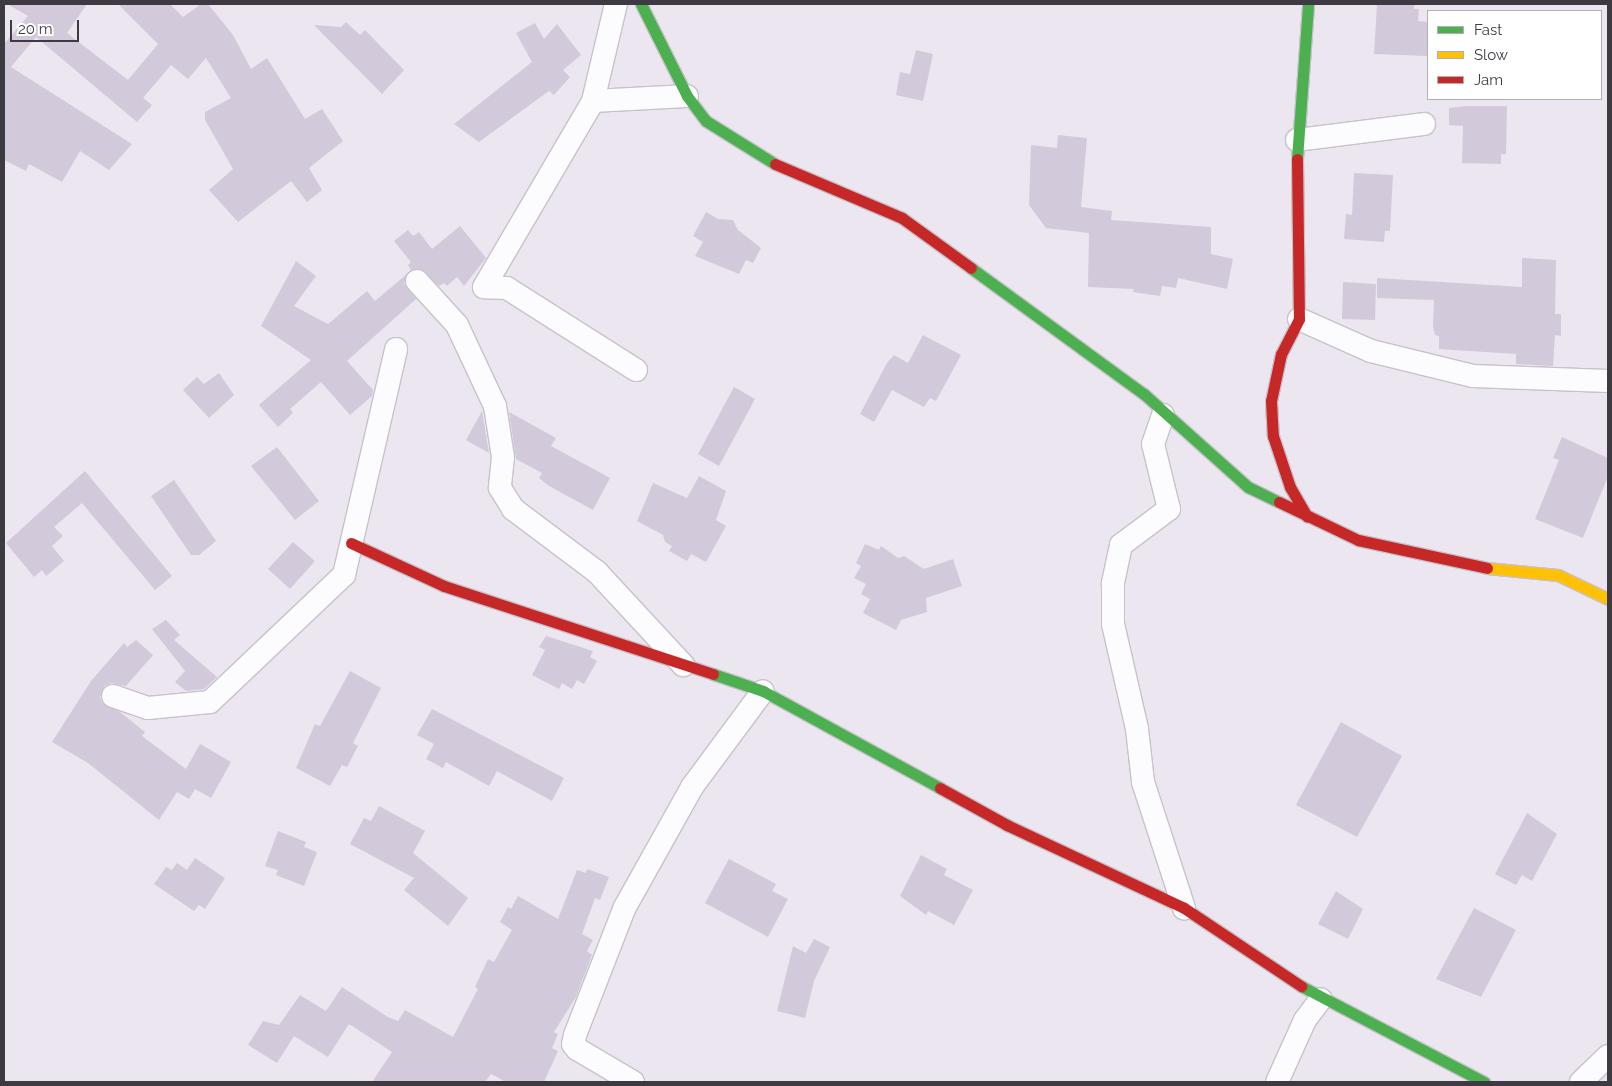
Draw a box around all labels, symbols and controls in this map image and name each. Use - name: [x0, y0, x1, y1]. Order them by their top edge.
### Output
- scale bar: [12, 10, 81, 42]
- legend: [1427, 10, 1602, 100]
- text: 20 m: [18, 20, 53, 38]
- text: Fast: [1474, 21, 1502, 39]
- text: Slow: [1474, 46, 1508, 64]
- text: Jam: [1474, 71, 1503, 89]

